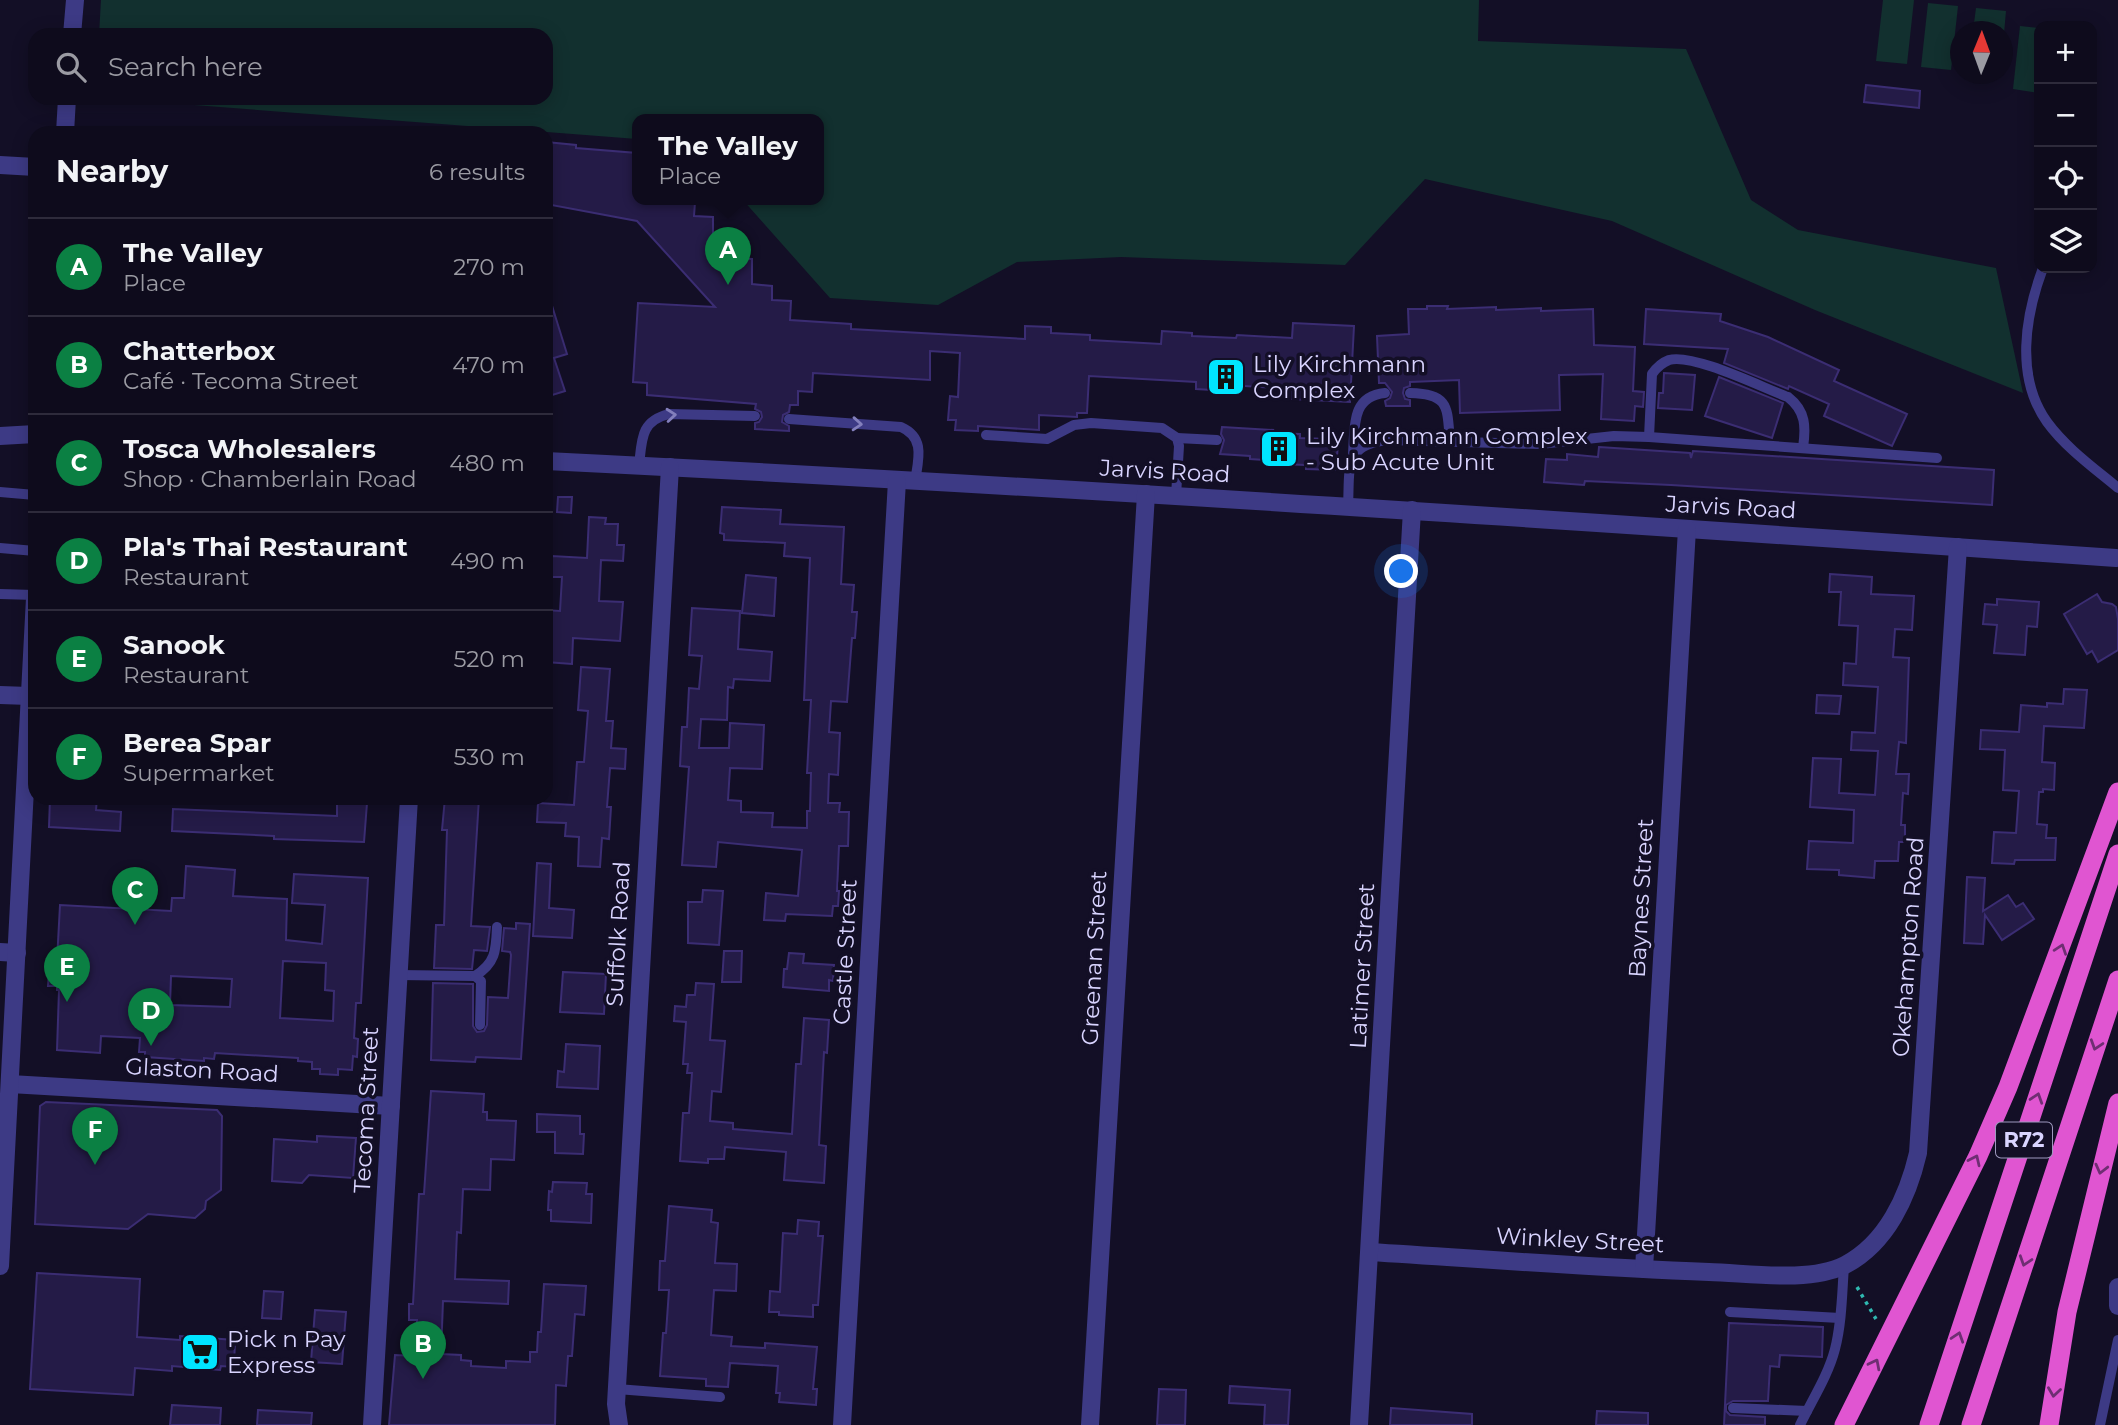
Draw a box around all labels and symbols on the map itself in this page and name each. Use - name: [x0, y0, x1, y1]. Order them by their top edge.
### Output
- north arrow: [1950, 21, 2013, 84]
- pin: A: [705, 227, 751, 285]
- place label: Lily Kirchmann Complex: [1253, 350, 1426, 404]
- building icon: Lily Kirchmann Complex: [1205, 356, 1247, 398]
- one-way arrow: [666, 408, 677, 423]
- one-way arrow: [852, 416, 863, 431]
- place label: Lily Kirchmann Complex - Sub Acute Unit: [1306, 422, 1587, 476]
- building icon: Lily Kirchmann Complex - Sub Acute Unit: [1258, 428, 1300, 470]
- street label: Jarvis Road: [1098, 454, 1231, 488]
- street label: Jarvis Road: [1664, 490, 1797, 524]
- your location: [1384, 554, 1418, 588]
- street label: Baynes Street: [1623, 818, 1659, 978]
- street label: Okehampton Road: [1886, 836, 1930, 1058]
- street label: Suffolk Road: [600, 861, 636, 1007]
- pin: C: [112, 867, 158, 925]
- street label: Greenan Street: [1075, 870, 1113, 1046]
- street label: Castle Street: [827, 878, 863, 1026]
- street label: Latimer Street: [1344, 883, 1380, 1049]
- pin: E: [44, 944, 90, 1002]
- one-way arrow: [2053, 944, 2067, 956]
- pin: D: [128, 988, 174, 1046]
- street label: Tecoma Street: [348, 1026, 384, 1194]
- one-way arrow: [2090, 1039, 2105, 1051]
- street label: Glaston Road: [124, 1052, 280, 1088]
- one-way arrow: [2029, 1092, 2044, 1104]
- pin: F: [72, 1107, 118, 1165]
- road number: R72: [1996, 1122, 2052, 1158]
- one-way arrow: [1967, 1155, 1981, 1167]
- one-way arrow: [2095, 1163, 2109, 1175]
- street label: Winkley Street: [1495, 1222, 1665, 1258]
- one-way arrow: [2019, 1255, 2033, 1267]
- pin: B: [400, 1321, 446, 1379]
- place label: Pick n Pay Express: [227, 1325, 346, 1379]
- supermarket icon: Pick n Pay Express: [179, 1331, 221, 1373]
- one-way arrow: [1950, 1331, 1964, 1344]
- one-way arrow: [1866, 1359, 1880, 1371]
- one-way arrow: [2046, 1386, 2061, 1398]

